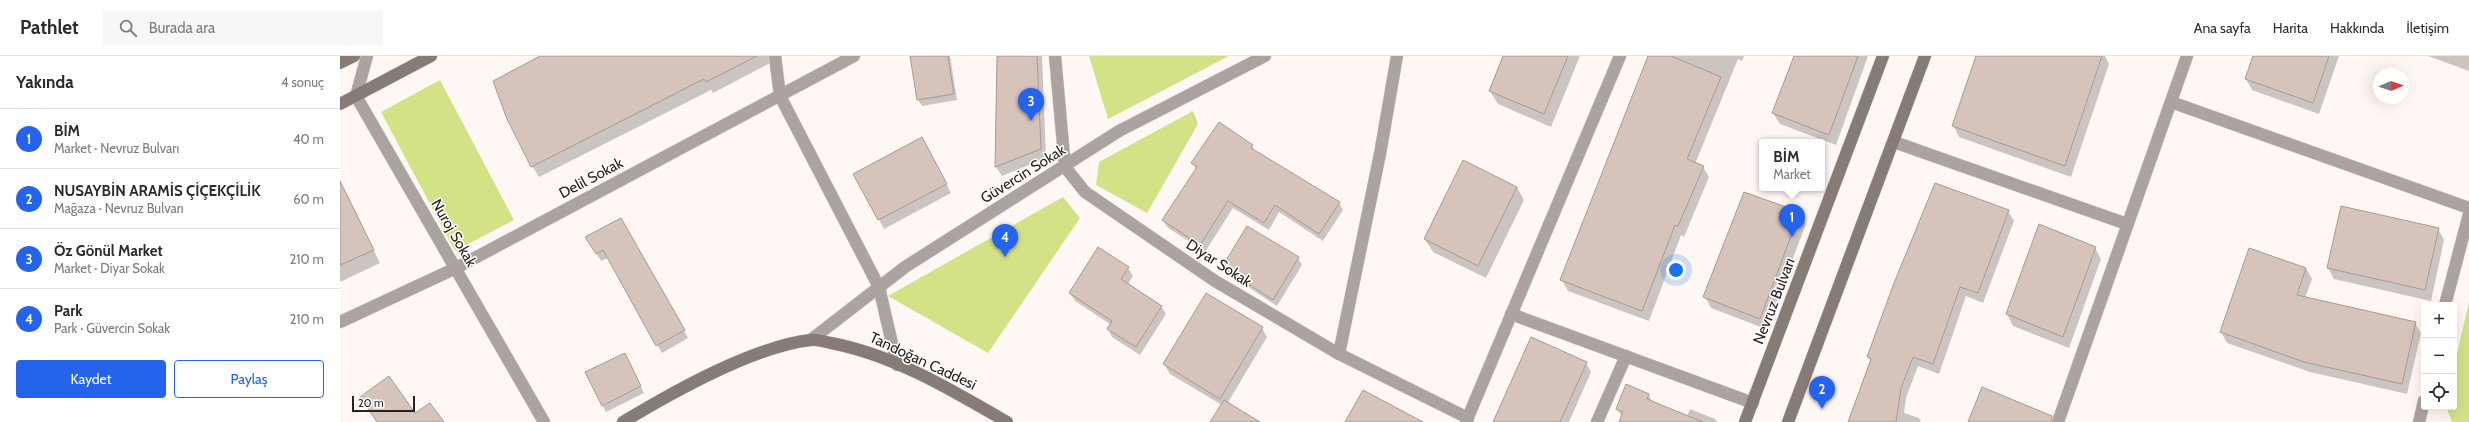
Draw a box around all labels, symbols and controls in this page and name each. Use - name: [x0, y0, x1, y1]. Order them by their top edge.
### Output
- search box: [103, 10, 383, 46]
- text: Pathlet: [20, 16, 79, 39]
- icon: search: [117, 17, 139, 39]
- text: Burada ara: [149, 19, 215, 37]
- text: Ana sayfa: [2194, 19, 2251, 37]
- text: Harita: [2273, 19, 2308, 37]
- text: Hakkında: [2330, 19, 2384, 37]
- text: İletişim: [2406, 19, 2449, 37]
- north arrow: [2373, 68, 2409, 104]
- text: Yakında: [16, 72, 74, 92]
- text: 4 sonuç: [281, 74, 324, 90]
- pin: 3: [1018, 88, 1044, 121]
- text: BİM: [54, 122, 80, 140]
- text: 1: [27, 131, 31, 147]
- text: 40 m: [293, 131, 324, 147]
- popup: [1759, 139, 1825, 191]
- text: Market · Nevruz Bulvarı: [54, 140, 179, 156]
- street label: Güvercin Sokak: [977, 141, 1069, 207]
- text: BİM: [1773, 148, 1799, 166]
- street label: Delil Sokak: [556, 154, 626, 202]
- text: Market: [1773, 166, 1811, 182]
- text: NUSAYBİN ARAMİS ÇİÇEKÇİLİK: [54, 182, 261, 200]
- text: 2: [26, 191, 32, 207]
- text: 60 m: [293, 191, 324, 207]
- street label: Nuroj Sokak: [427, 196, 481, 270]
- text: Mağaza · Nevruz Bulvarı: [54, 200, 184, 216]
- pin: 1: [1779, 204, 1805, 237]
- pin: 4: [992, 224, 1018, 257]
- street label: Diyar Sokak: [1183, 235, 1255, 291]
- text: Öz Gönül Market: [54, 242, 163, 260]
- text: 3: [25, 251, 33, 267]
- text: 210 m: [290, 251, 324, 267]
- street label: Nevruz Bulvarı: [1749, 255, 1799, 347]
- text: Market · Diyar Sokak: [54, 260, 165, 276]
- your location: [1666, 260, 1686, 280]
- text: Park: [54, 302, 82, 320]
- map controls: [2421, 302, 2457, 410]
- button: +: [2421, 302, 2457, 338]
- text: 4: [25, 311, 33, 327]
- text: 210 m: [290, 311, 324, 327]
- text: Park · Güvercin Sokak: [54, 320, 170, 336]
- street label: Tandoğan Caddesi: [867, 328, 979, 394]
- button: −: [2421, 338, 2457, 374]
- button: Kaydet: [16, 360, 166, 398]
- button: Paylaş: [174, 360, 324, 398]
- button: locate: [2421, 374, 2457, 410]
- pin: 2: [1809, 376, 1835, 409]
- scale bar: [352, 394, 415, 413]
- text: 20 m: [358, 396, 384, 410]

